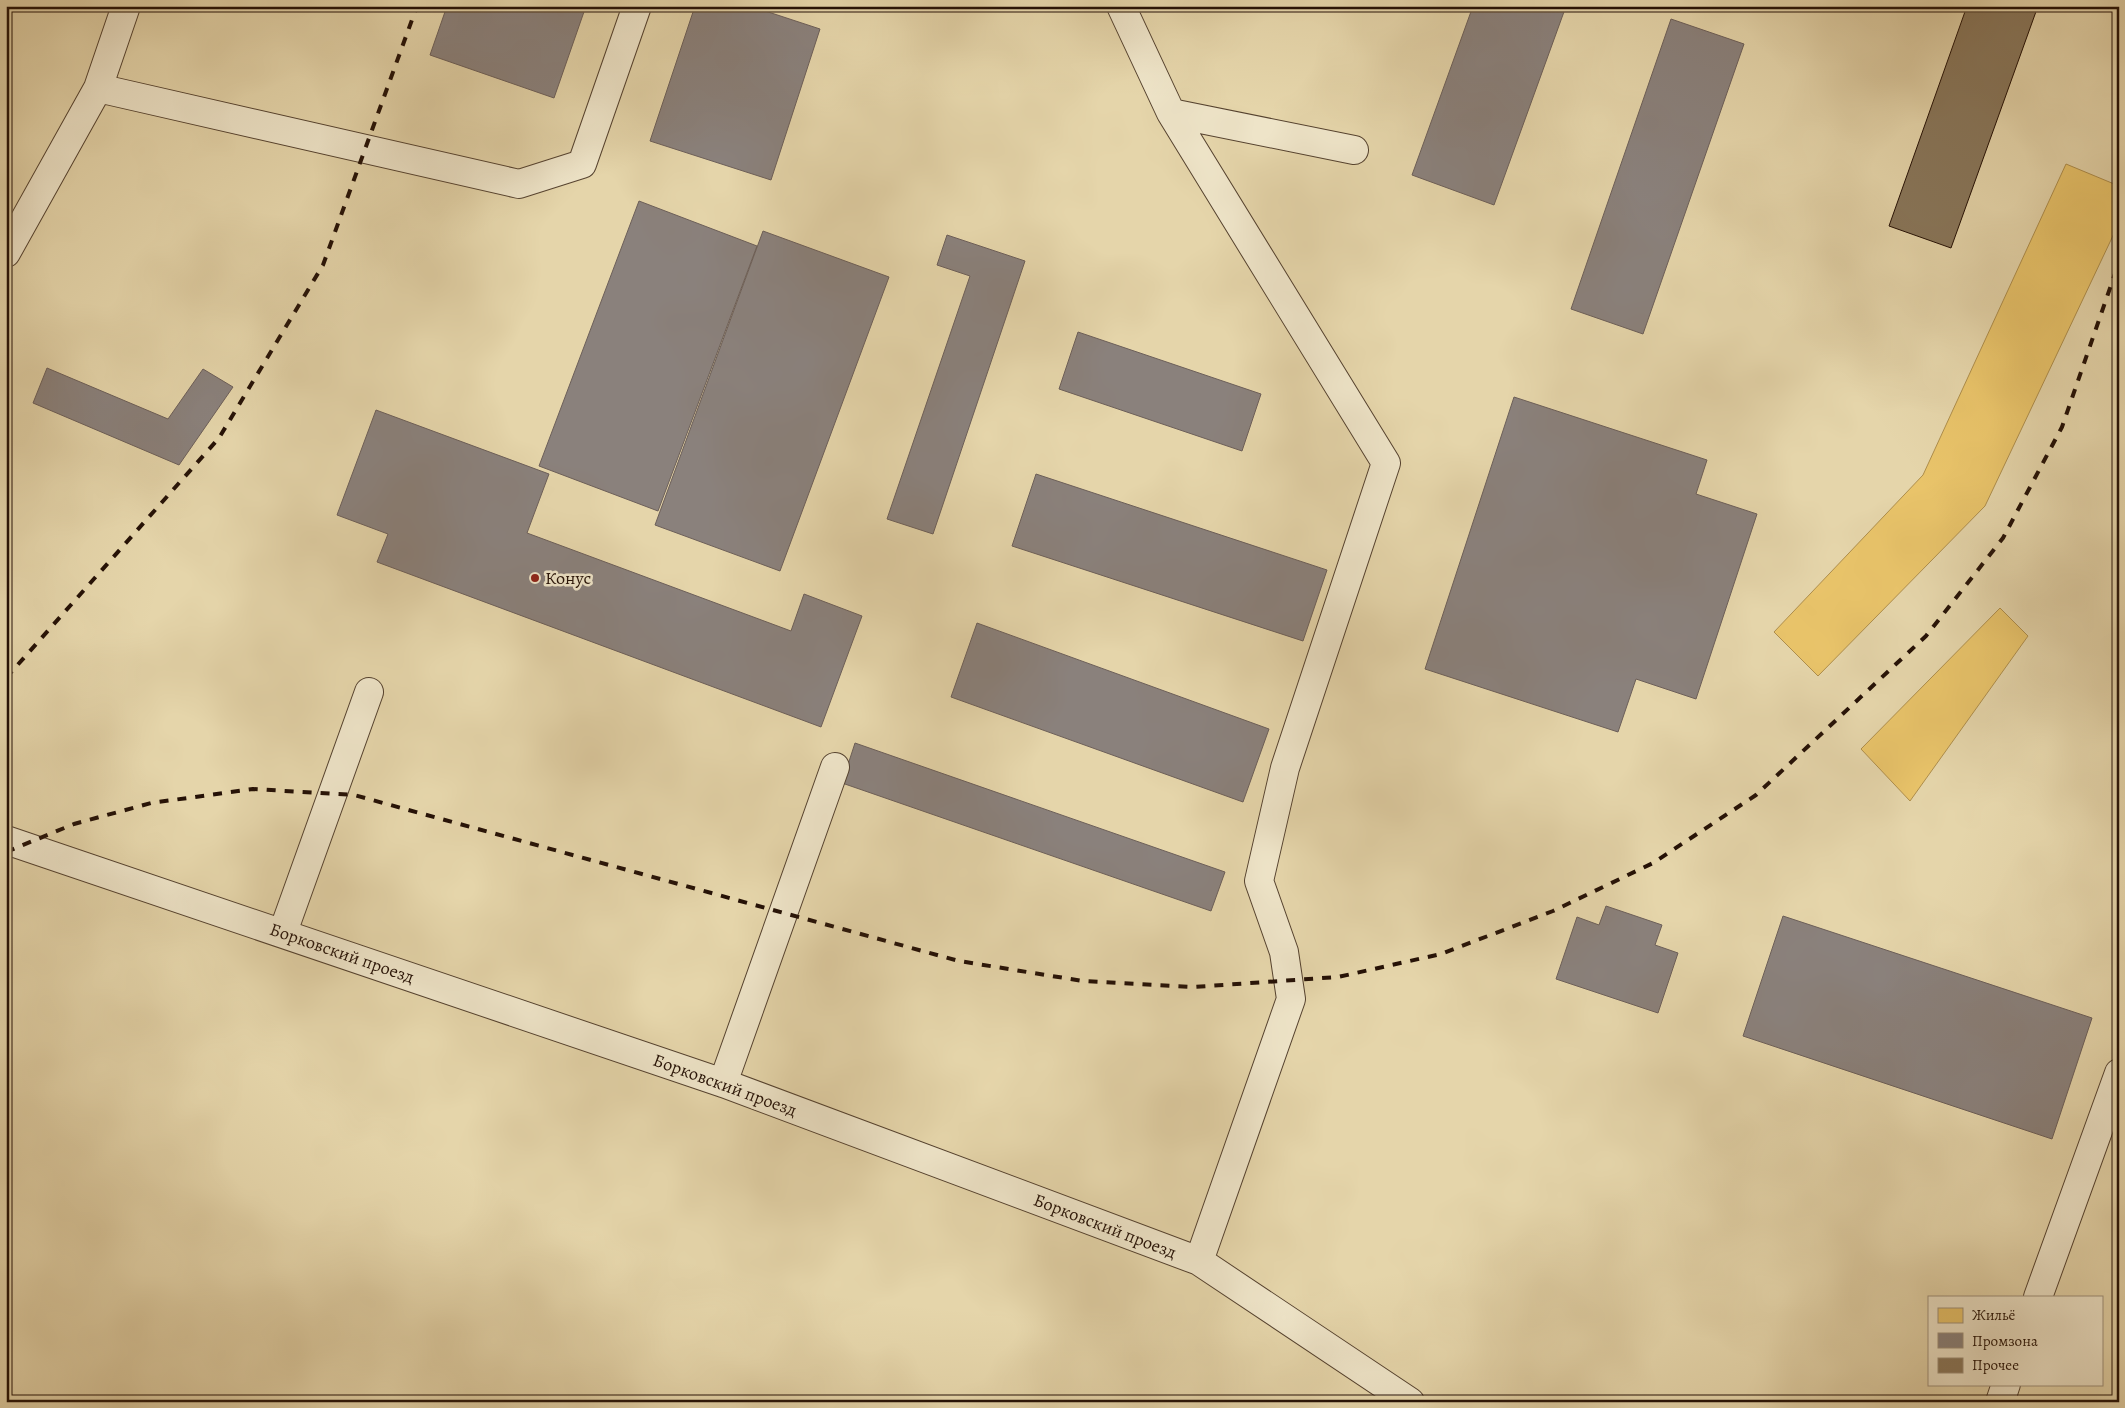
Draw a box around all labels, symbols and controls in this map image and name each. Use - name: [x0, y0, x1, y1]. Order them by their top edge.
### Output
- place label: Конус: [545, 566, 591, 590]
- marker: Конус: [529, 572, 541, 584]
- street label: Борковский проезд: [267, 917, 418, 989]
- street label: Борковский проезд: [650, 1048, 800, 1122]
- street label: Борковский проезд: [1030, 1188, 1180, 1264]
- legend: [1928, 1296, 2102, 1386]
- text: Жильё: [1972, 1305, 2015, 1325]
- text: Промзона: [1972, 1331, 2038, 1351]
- text: Прочее: [1972, 1355, 2019, 1375]

